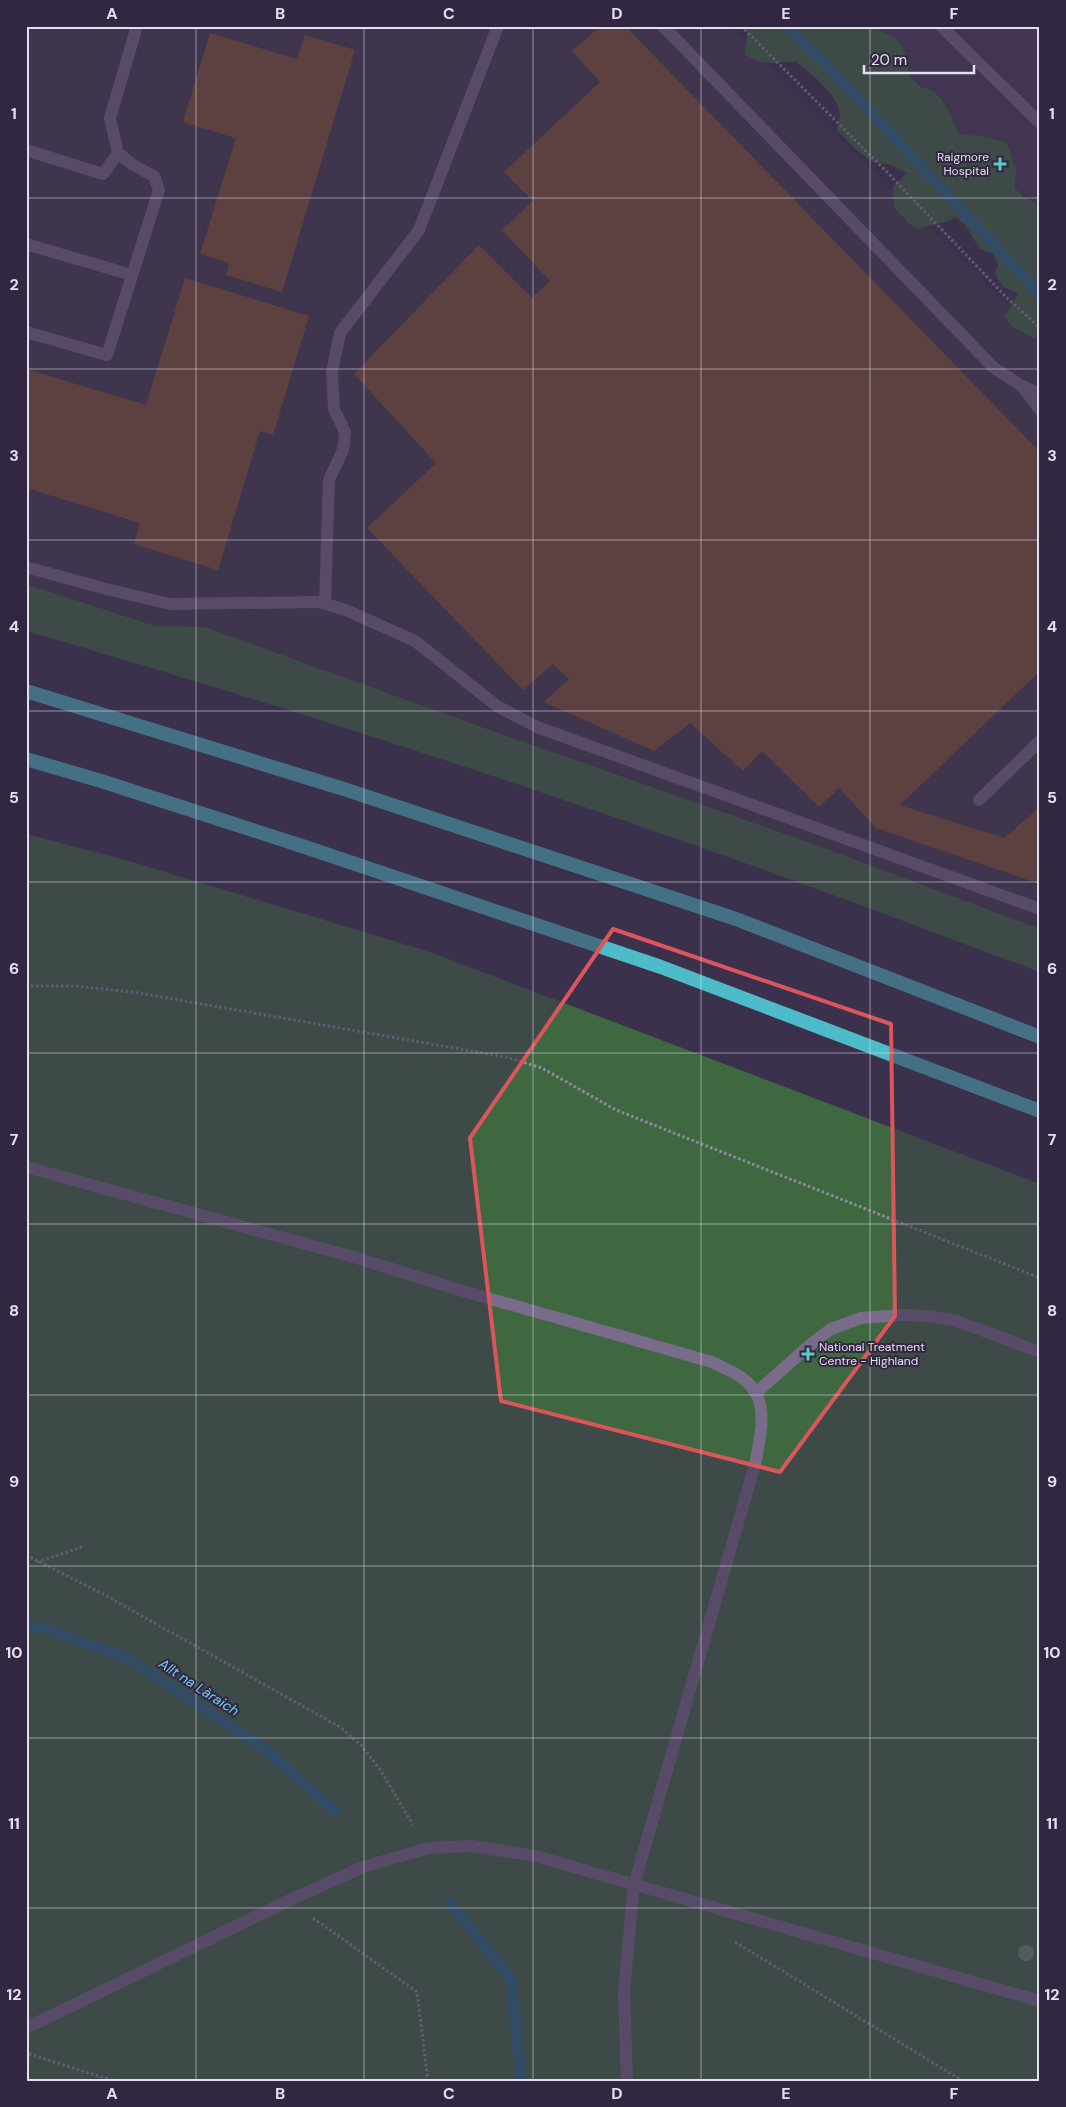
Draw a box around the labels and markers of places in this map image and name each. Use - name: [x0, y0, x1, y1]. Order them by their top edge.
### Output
- place label: Raigmore Hospital: [937, 149, 989, 179]
- marker: Raigmore Hospital: [993, 157, 1007, 171]
- place label: National Treatment Centre - Highland: [819, 1339, 925, 1369]
- marker: National Treatment Centre - Highland: [801, 1347, 815, 1361]

